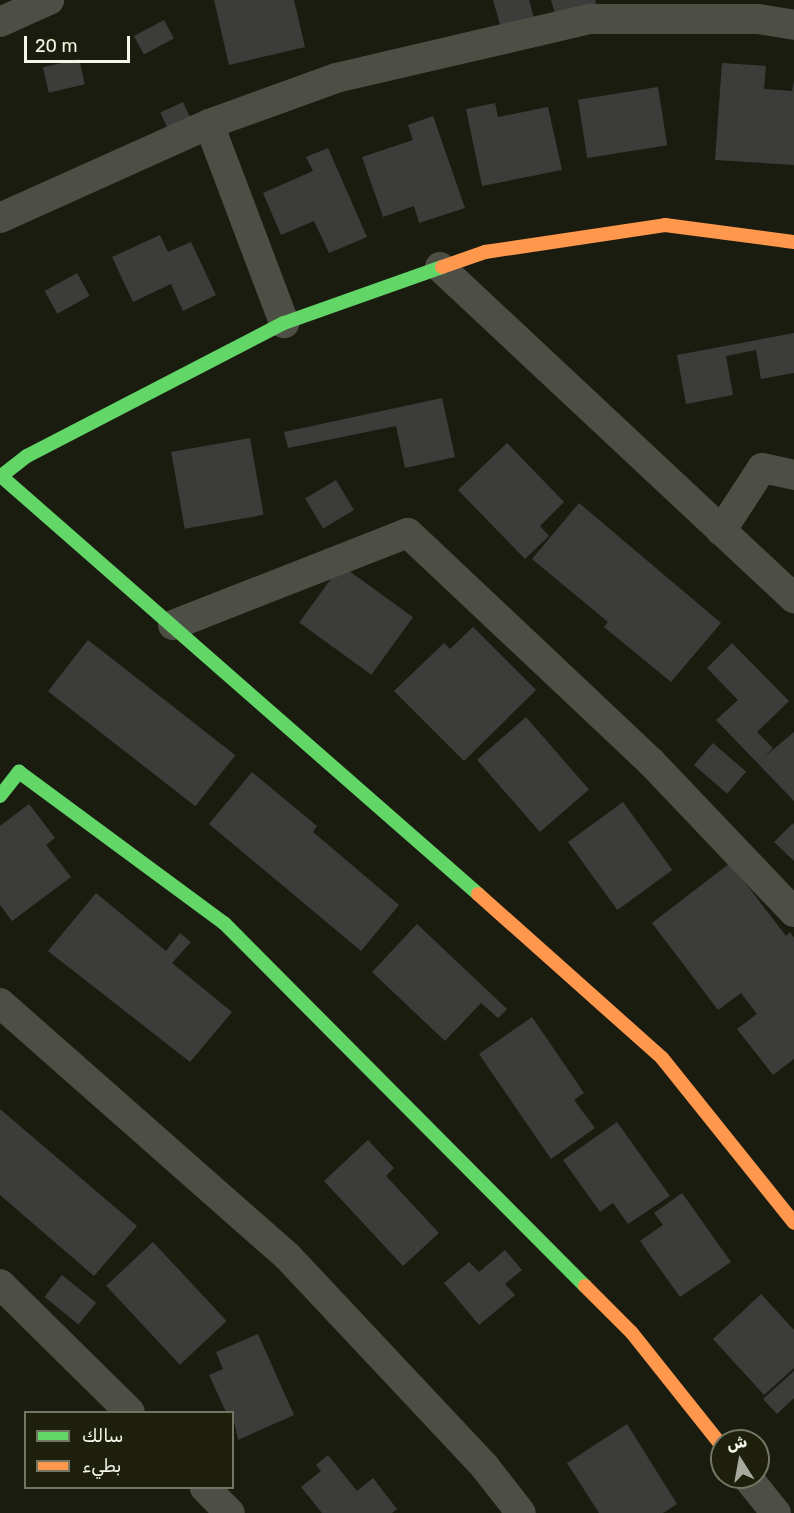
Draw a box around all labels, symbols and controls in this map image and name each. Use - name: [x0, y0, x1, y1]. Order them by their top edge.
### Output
- scale bar: [27, 24, 134, 62]
- text: 20 m: [35, 35, 77, 57]
- legend: [24, 1411, 234, 1489]
- text: سالك: [82, 1425, 123, 1447]
- north arrow: [710, 1429, 770, 1489]
- text: ش: [725, 1432, 749, 1454]
- text: بطيء: [82, 1455, 121, 1477]

